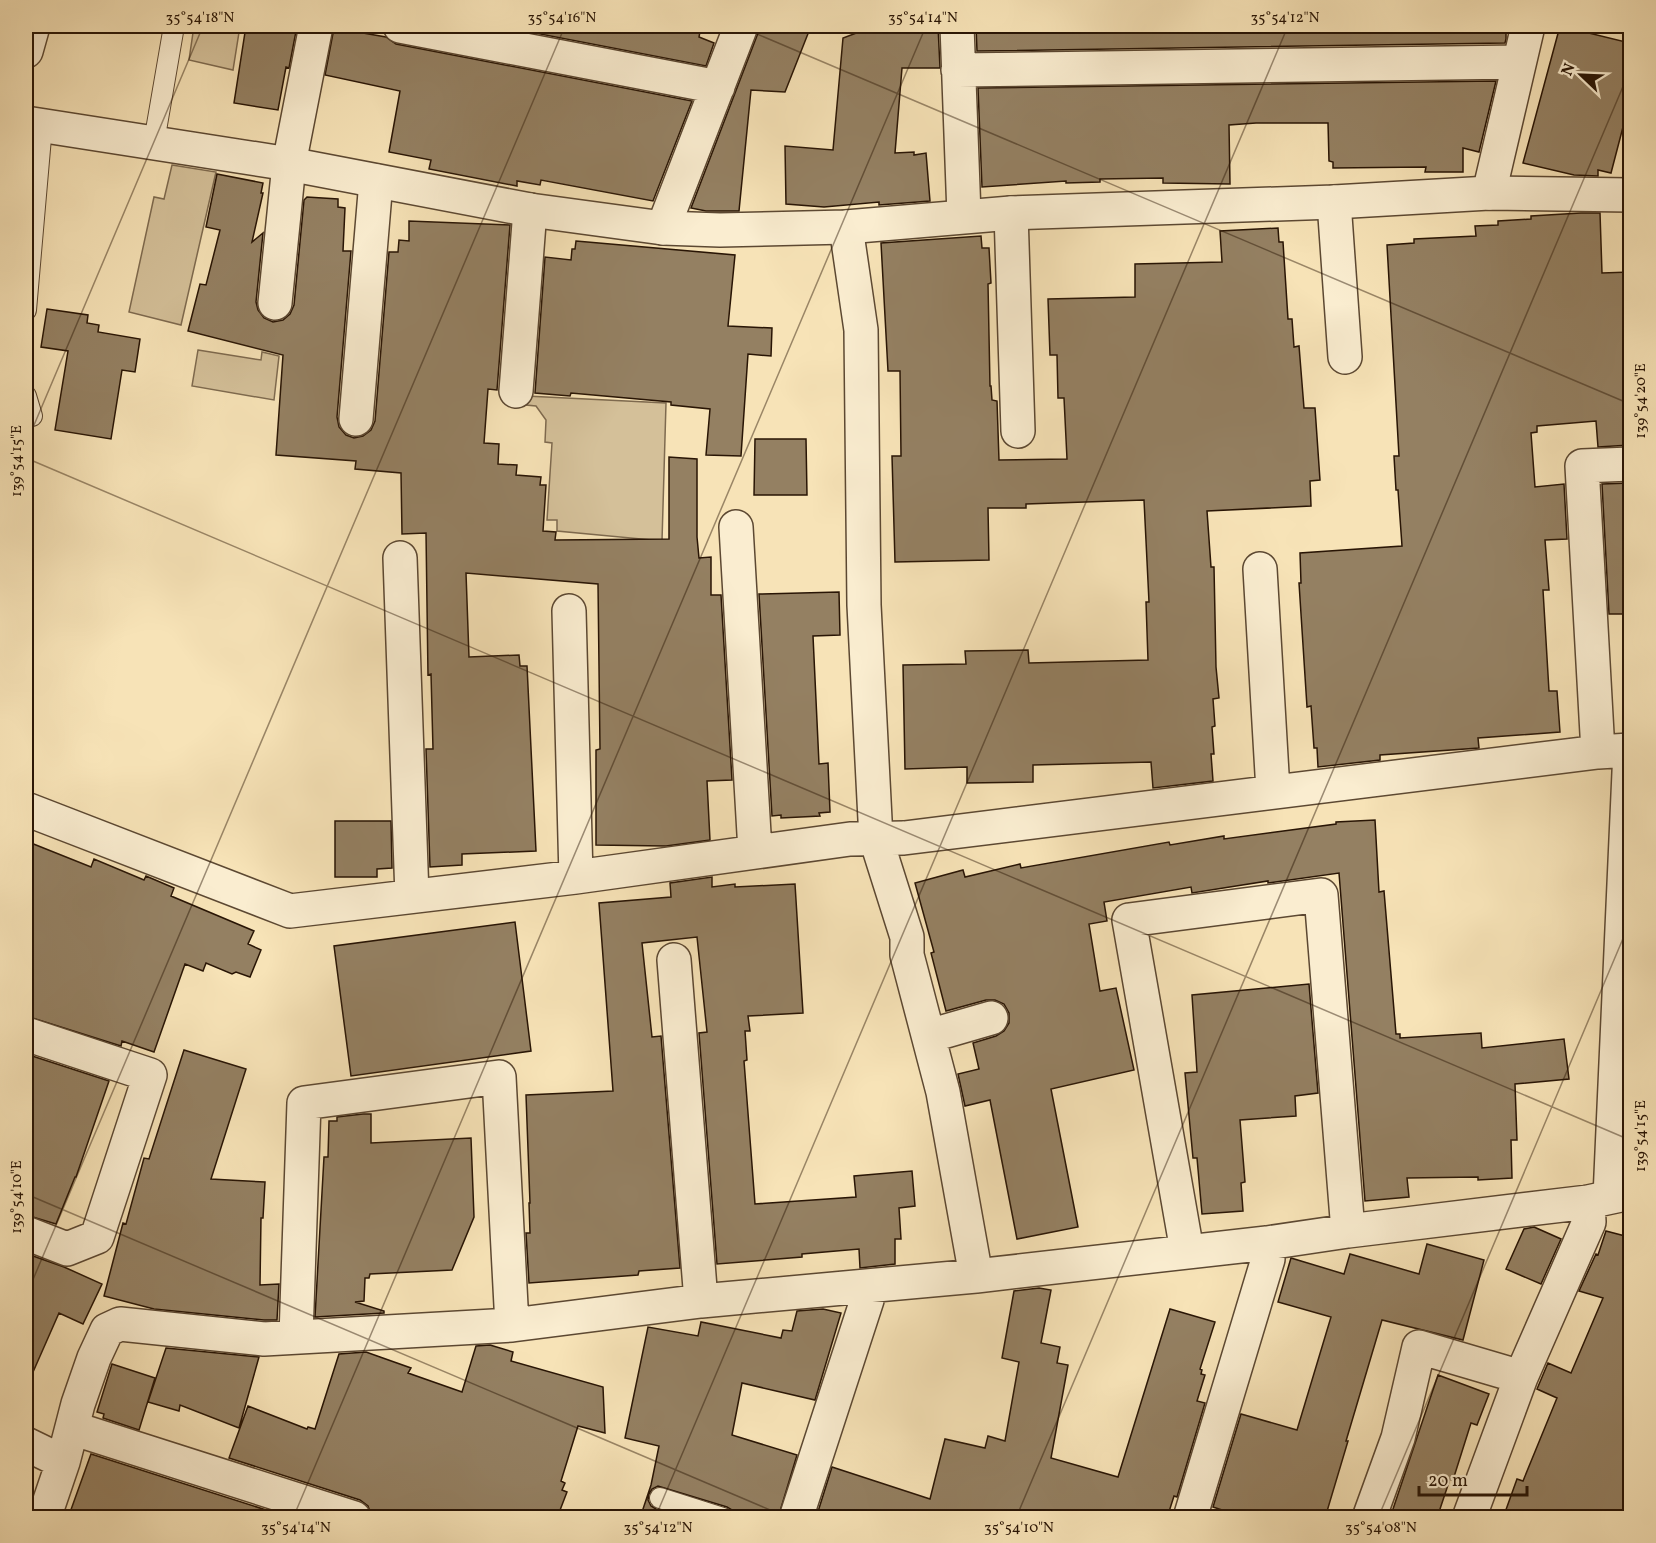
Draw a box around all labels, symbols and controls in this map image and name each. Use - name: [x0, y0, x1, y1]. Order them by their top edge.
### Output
- text: 35°54'18"N: [166, 8, 234, 29]
- text: 35°54'16"N: [528, 8, 596, 29]
- text: 35°54'14"N: [888, 8, 958, 29]
- text: 35°54'12"N: [1250, 8, 1320, 29]
- north arrow: [1551, 45, 1611, 105]
- text: N: [1557, 60, 1582, 80]
- text: 139°54'20"E: [1631, 363, 1652, 439]
- text: 139°54'15"E: [7, 425, 28, 497]
- text: 139°54'15"E: [1631, 1100, 1652, 1172]
- text: 139°54'10"E: [7, 1160, 28, 1234]
- scale bar: [1419, 1459, 1527, 1497]
- text: 20 m: [1428, 1469, 1468, 1494]
- text: 35°54'14"N: [261, 1518, 331, 1539]
- text: 35°54'12"N: [623, 1518, 693, 1539]
- text: 35°54'10"N: [984, 1518, 1054, 1539]
- text: 35°54'08"N: [1345, 1518, 1417, 1539]

